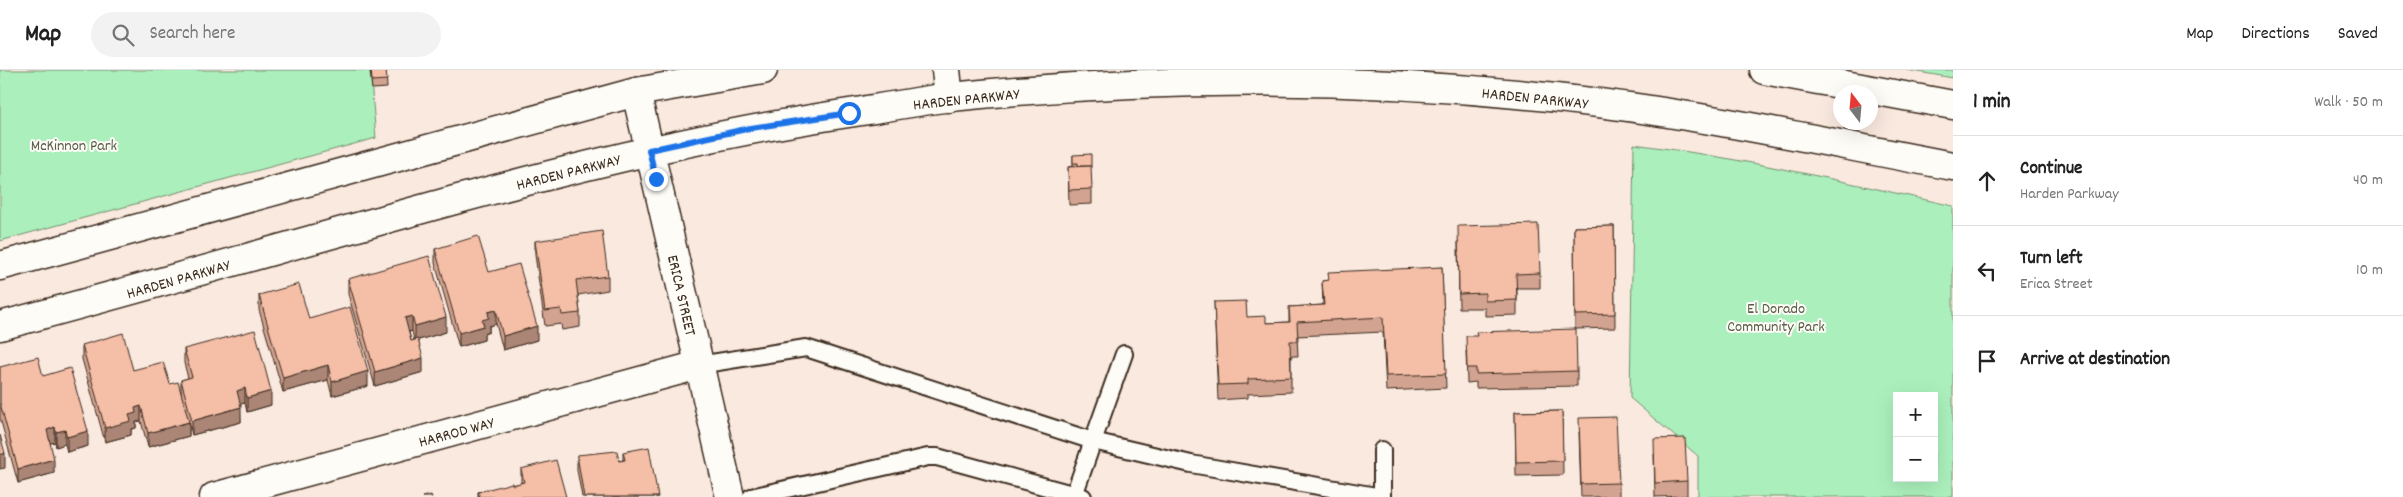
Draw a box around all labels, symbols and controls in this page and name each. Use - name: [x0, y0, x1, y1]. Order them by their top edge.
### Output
- search box: [91, 12, 441, 57]
- text: Map: [25, 18, 61, 52]
- icon: search: [109, 21, 137, 49]
- text: Search here: [149, 21, 235, 48]
- text: Map: [2186, 22, 2213, 47]
- text: Directions: [2241, 22, 2310, 47]
- text: Saved: [2338, 22, 2378, 47]
- street label: HARDEN PARKWAY: [1480, 82, 1590, 117]
- street label: HARDEN PARKWAY: [912, 83, 1022, 118]
- north arrow: [1833, 85, 1878, 130]
- text: 1 min: [1973, 88, 2010, 118]
- text: Walk · 50 m: [2314, 91, 2383, 114]
- route start: [838, 102, 861, 125]
- park label: McKinnon Park: [31, 135, 117, 158]
- street label: HARDEN PARKWAY: [514, 149, 624, 198]
- text: Continue: [2020, 156, 2082, 183]
- icon: ahead: [1973, 167, 2001, 195]
- route end: [645, 168, 668, 191]
- text: 40 m: [2353, 169, 2383, 192]
- text: Harden Parkway: [2020, 183, 2119, 206]
- text: Turn left: [2020, 246, 2083, 273]
- street label: ERICA STREET: [660, 253, 701, 339]
- street label: HARDEN PARKWAY: [124, 254, 234, 306]
- icon: left: [1973, 257, 2001, 285]
- text: 10 m: [2356, 259, 2383, 282]
- text: Erica Street: [2020, 273, 2093, 296]
- park label: El Dorado Community Park: [1727, 298, 1825, 339]
- icon: arrive: [1973, 347, 2001, 375]
- text: Arrive at destination: [2020, 347, 2170, 374]
- map controls: [1893, 392, 1938, 482]
- button: +: [1893, 392, 1938, 437]
- street label: HARROD WAY: [416, 412, 498, 455]
- button: −: [1893, 437, 1938, 482]

